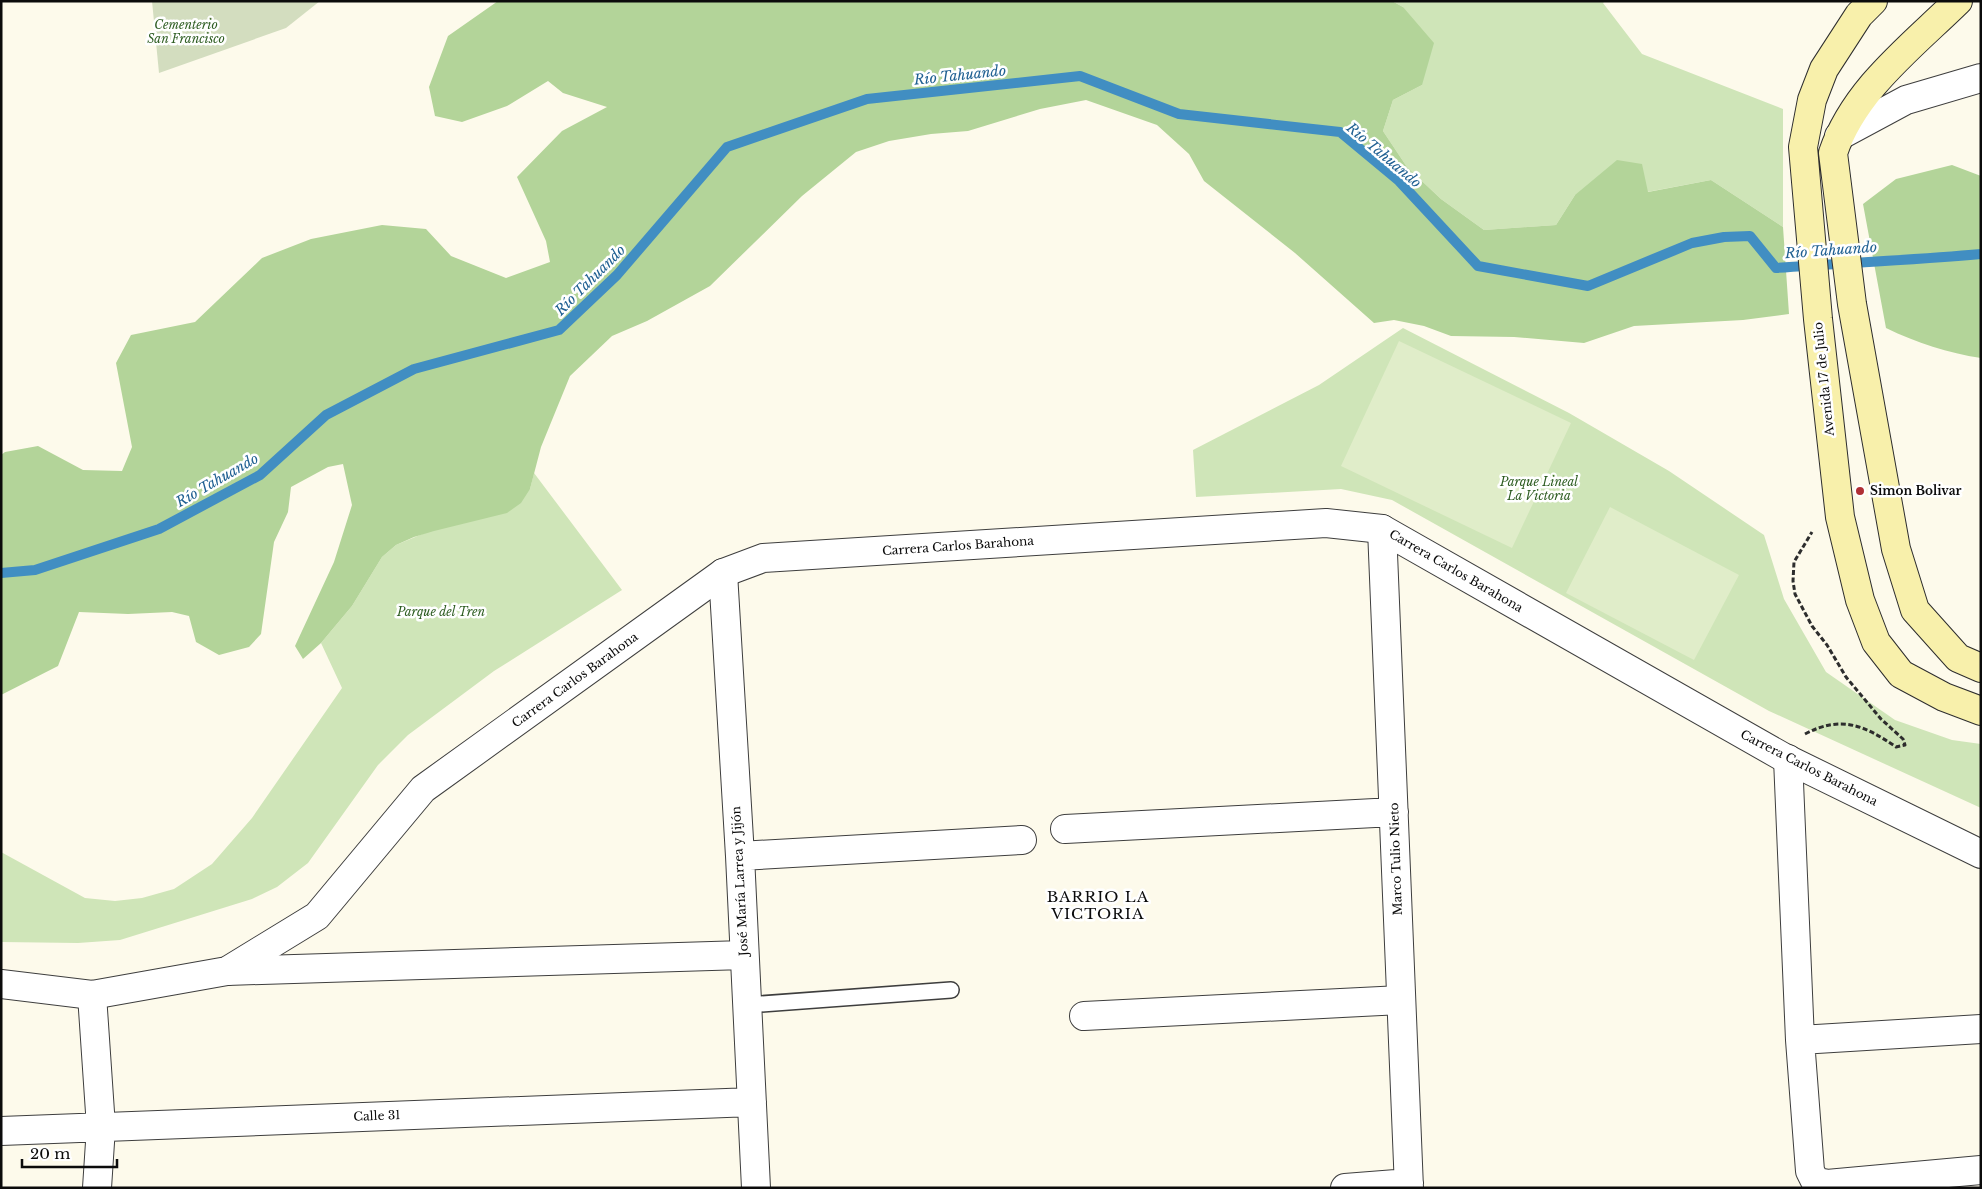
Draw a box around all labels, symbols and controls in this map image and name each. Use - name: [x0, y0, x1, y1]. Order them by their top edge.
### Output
- park label: Cementerio San Francisco: [147, 17, 225, 46]
- water label: Río Tahuando: [912, 61, 1007, 89]
- water label: Río Tahuando: [1342, 118, 1425, 192]
- water label: Río Tahuando: [1783, 238, 1878, 262]
- water label: Río Tahuando: [550, 241, 629, 320]
- street label: Avenida 17 de Julio: [1810, 321, 1837, 438]
- water label: Río Tahuando: [172, 449, 261, 511]
- park label: Parque Lineal La Victoria: [1499, 474, 1578, 503]
- place label: Simon Bolivar: [1870, 483, 1962, 498]
- marker: Simon Bolivar: [1854, 485, 1866, 497]
- street label: Carrera Carlos Barahona: [1387, 526, 1526, 615]
- street label: Carrera Carlos Barahona: [882, 533, 1035, 558]
- park label: Parque del Tren: [396, 604, 486, 619]
- street label: Carrera Carlos Barahona: [509, 629, 641, 730]
- street label: Carrera Carlos Barahona: [1738, 726, 1881, 809]
- street label: Marco Tulio Nieto: [1386, 802, 1405, 916]
- street label: José María Larrea y Jijón: [728, 806, 751, 958]
- district label: BARRIO LA VICTORIA: [1047, 887, 1149, 923]
- street label: Calle 31: [353, 1107, 401, 1124]
- scale bar: [22, 1136, 118, 1168]
- text: 20 m: [30, 1144, 70, 1163]

